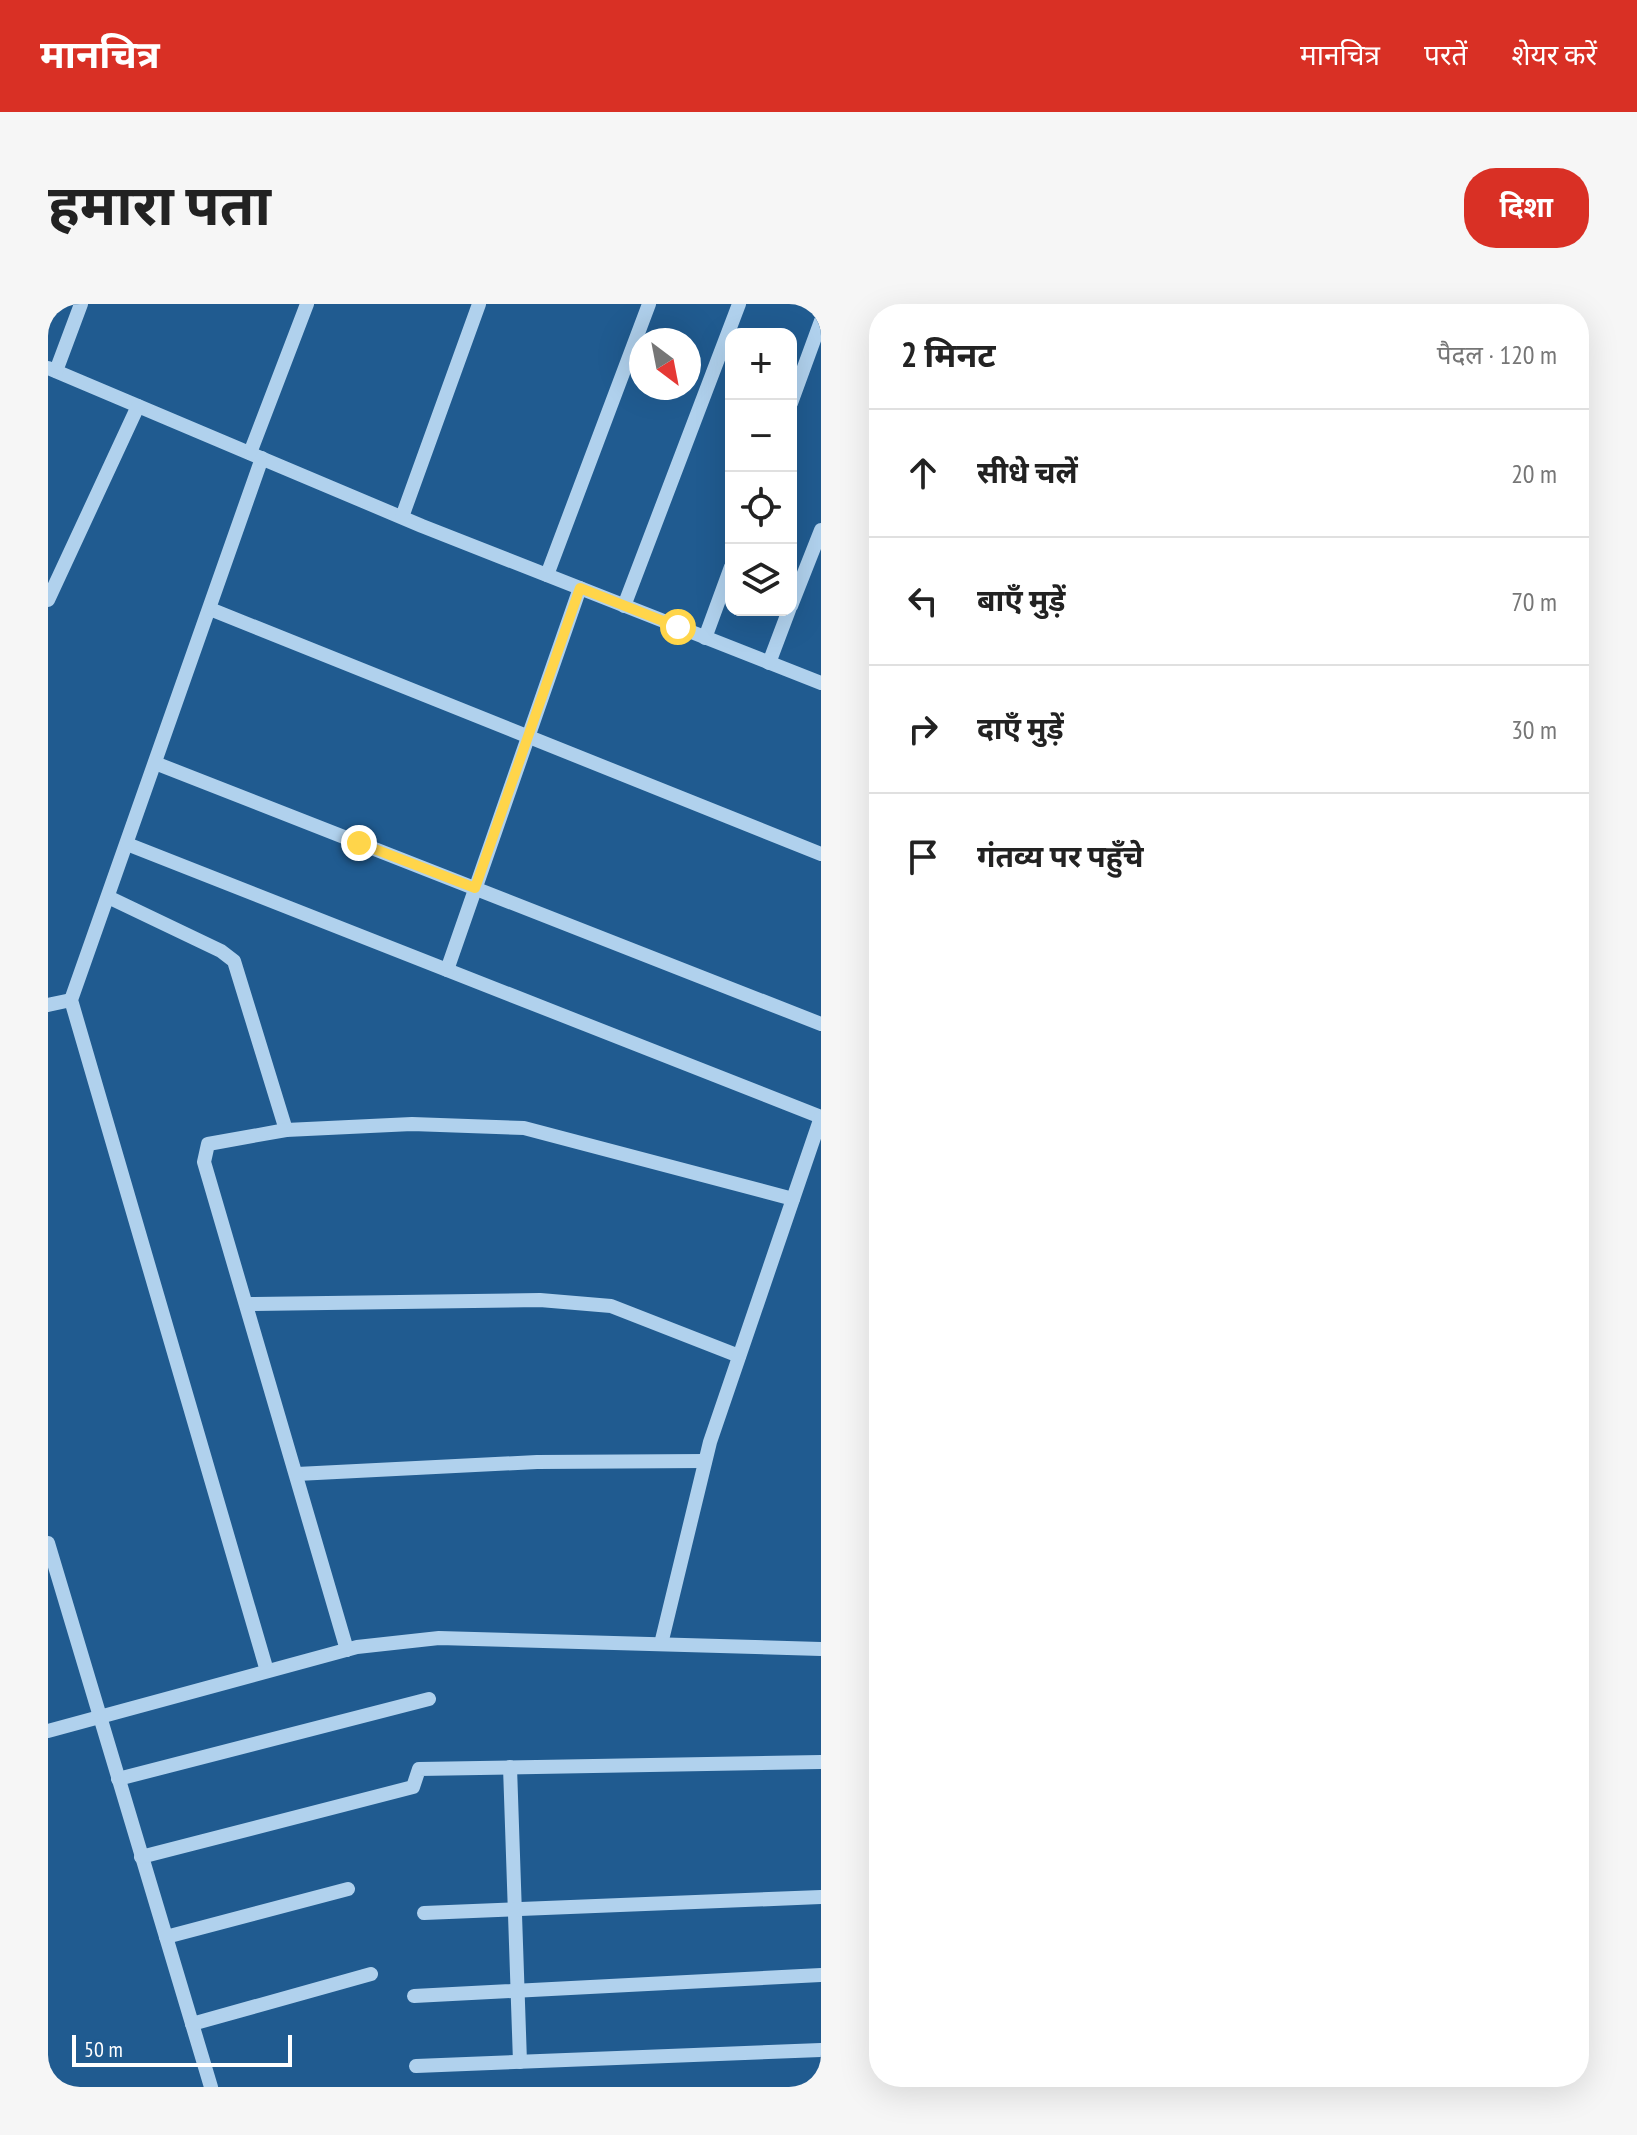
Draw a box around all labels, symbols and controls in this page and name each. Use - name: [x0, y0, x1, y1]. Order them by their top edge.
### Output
- text: मानचित्र: [40, 29, 160, 78]
- text: मानचित्र: [1300, 36, 1380, 73]
- text: परतें: [1424, 36, 1467, 73]
- text: शेयर करें: [1511, 36, 1597, 73]
- text: हमारा पता: [48, 168, 271, 240]
- button: दिशा: [1464, 168, 1589, 248]
- north arrow: [629, 328, 701, 400]
- map controls: [725, 328, 797, 616]
- button: +: [725, 328, 797, 400]
- text: 2 मिनट: [901, 332, 996, 376]
- text: पैदल · 120 m: [1437, 338, 1557, 371]
- button: −: [725, 400, 797, 472]
- icon: ahead: [901, 451, 945, 495]
- text: सीधे चलें: [977, 452, 1078, 491]
- text: 20 m: [1511, 457, 1557, 490]
- button: locate: [725, 472, 797, 544]
- button: layers: [725, 544, 797, 616]
- icon: left: [901, 579, 945, 623]
- text: बाएँ मुड़ें: [977, 580, 1065, 619]
- text: 70 m: [1511, 585, 1557, 618]
- route start: [660, 609, 696, 645]
- icon: right: [901, 707, 945, 751]
- text: दाएँ मुड़ें: [977, 708, 1064, 747]
- text: 30 m: [1511, 713, 1557, 746]
- route end: [341, 825, 377, 861]
- icon: arrive: [901, 835, 945, 879]
- text: गंतव्य पर पहुँचे: [977, 836, 1144, 875]
- scale bar: [72, 2031, 292, 2067]
- text: 50 m: [84, 2035, 123, 2063]

